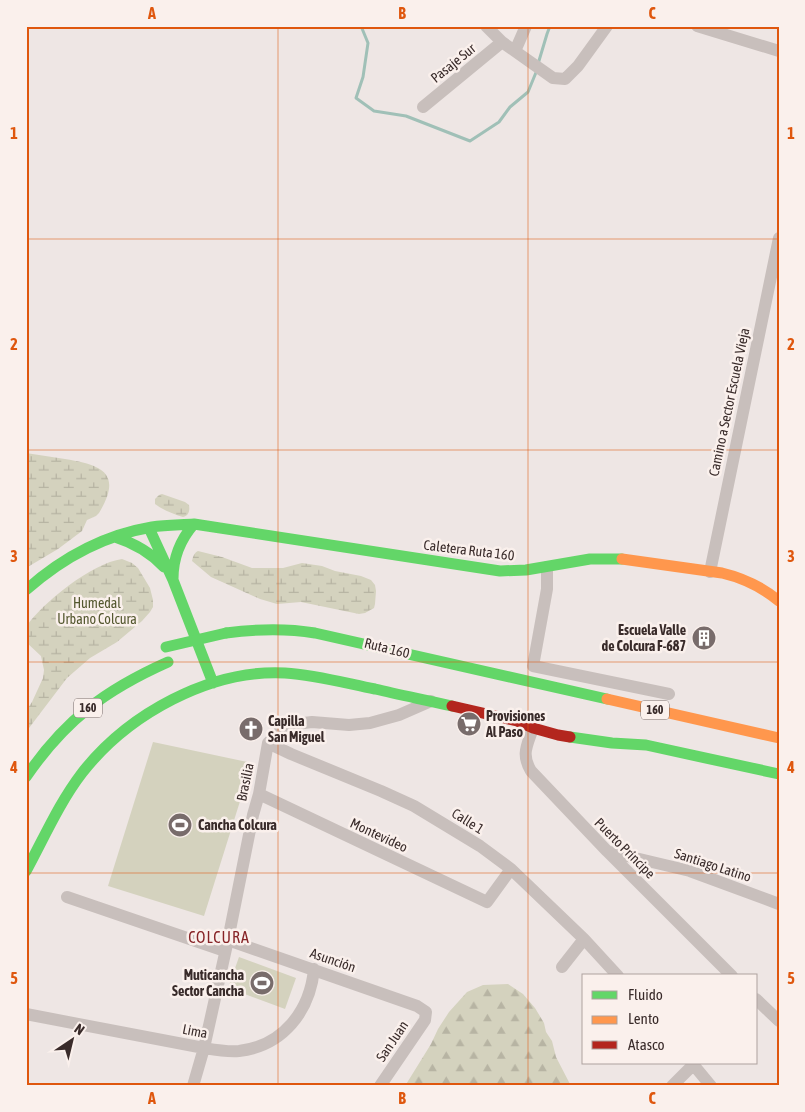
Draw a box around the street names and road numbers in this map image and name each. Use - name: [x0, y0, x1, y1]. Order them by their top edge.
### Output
- street label: Pasaje Sur: [427, 40, 479, 86]
- street label: Camino a Sector Escuela Vieja: [705, 326, 753, 478]
- street label: Caletera Ruta 160: [423, 537, 516, 564]
- street label: Ruta 160: [363, 635, 412, 661]
- road number: 160: [74, 698, 102, 718]
- road number: 160: [641, 700, 669, 720]
- street label: Brasilia: [233, 761, 257, 803]
- street label: Calle 1: [449, 805, 487, 837]
- street label: Montevideo: [348, 815, 410, 855]
- street label: Puerto Príncipe: [592, 815, 658, 881]
- street label: Santiago Latino: [673, 845, 753, 885]
- street label: Asunción: [308, 945, 358, 975]
- street label: San Juan: [373, 1018, 411, 1064]
- street label: Lima: [181, 1021, 209, 1041]

